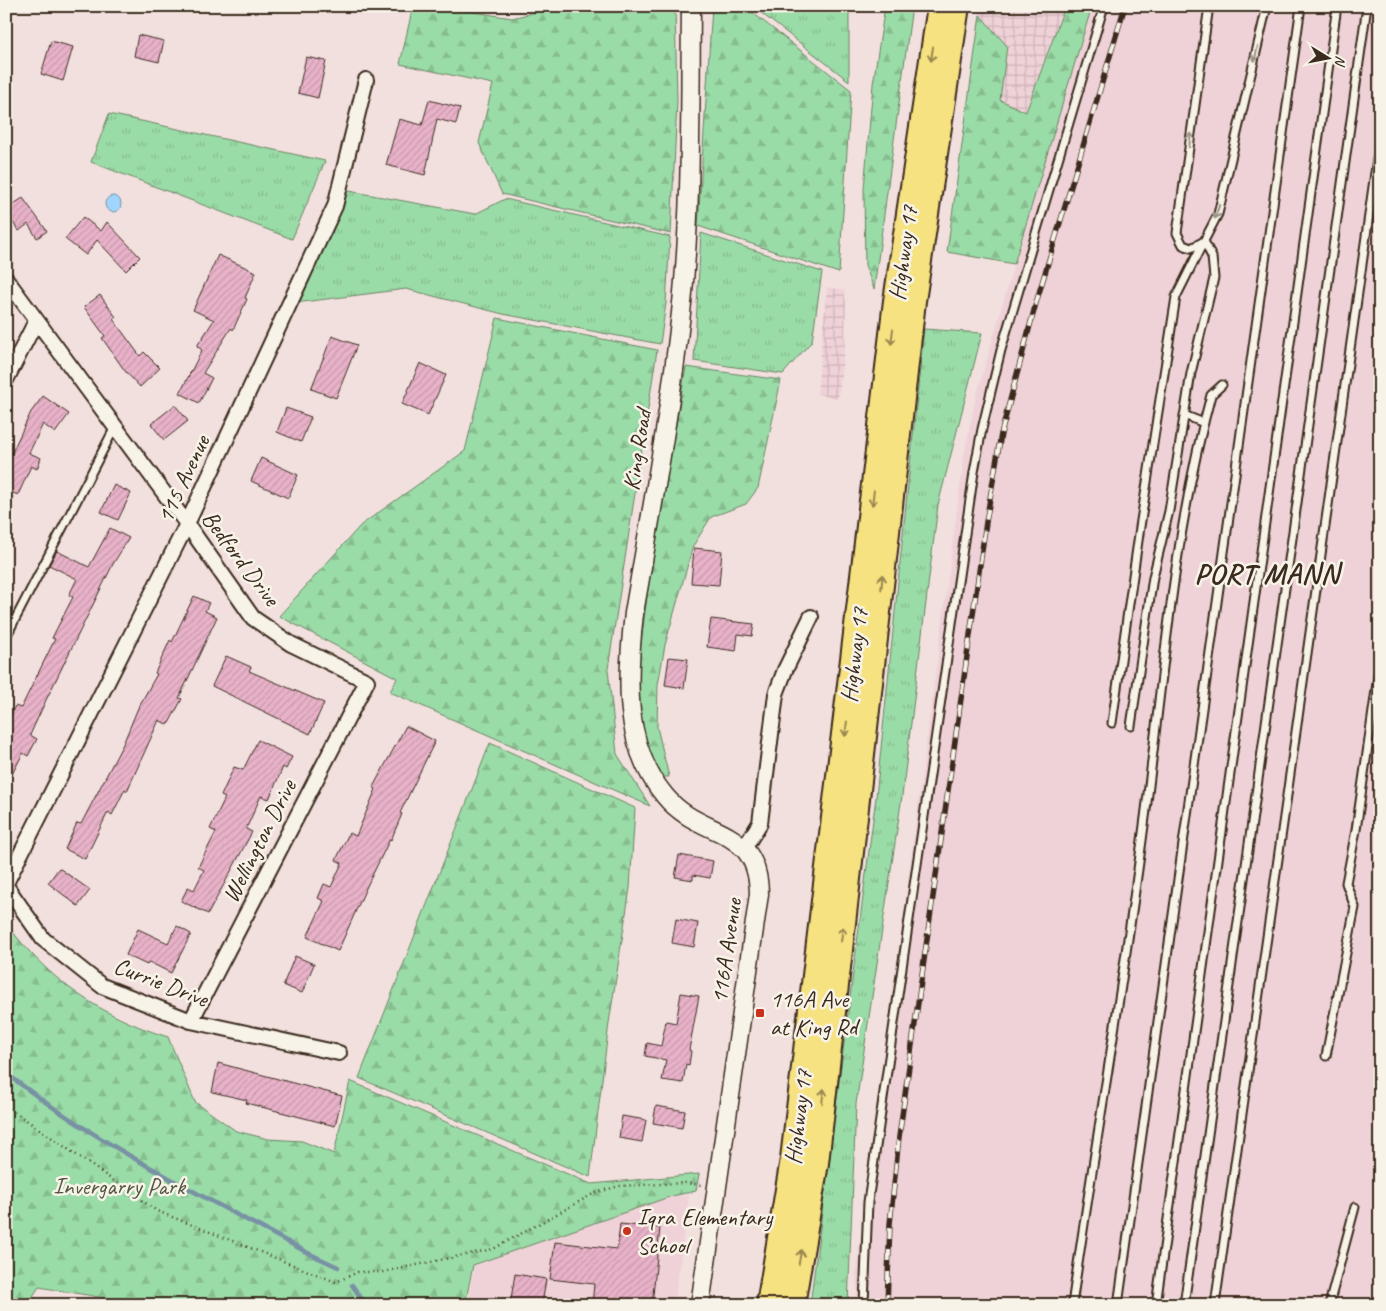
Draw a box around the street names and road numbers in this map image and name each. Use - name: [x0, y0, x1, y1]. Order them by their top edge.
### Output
- street label: Highway 17: [882, 203, 925, 302]
- street label: King Road: [616, 404, 659, 493]
- street label: 115 Avenue: [150, 428, 217, 528]
- street label: Bedford Drive: [195, 504, 288, 613]
- street label: Highway 17: [833, 605, 875, 704]
- street label: Wellington Drive: [215, 773, 304, 907]
- street label: 116A Avenue: [704, 894, 749, 1005]
- street label: Currie Drive: [110, 950, 214, 1014]
- street label: Highway 17: [777, 1067, 819, 1166]

